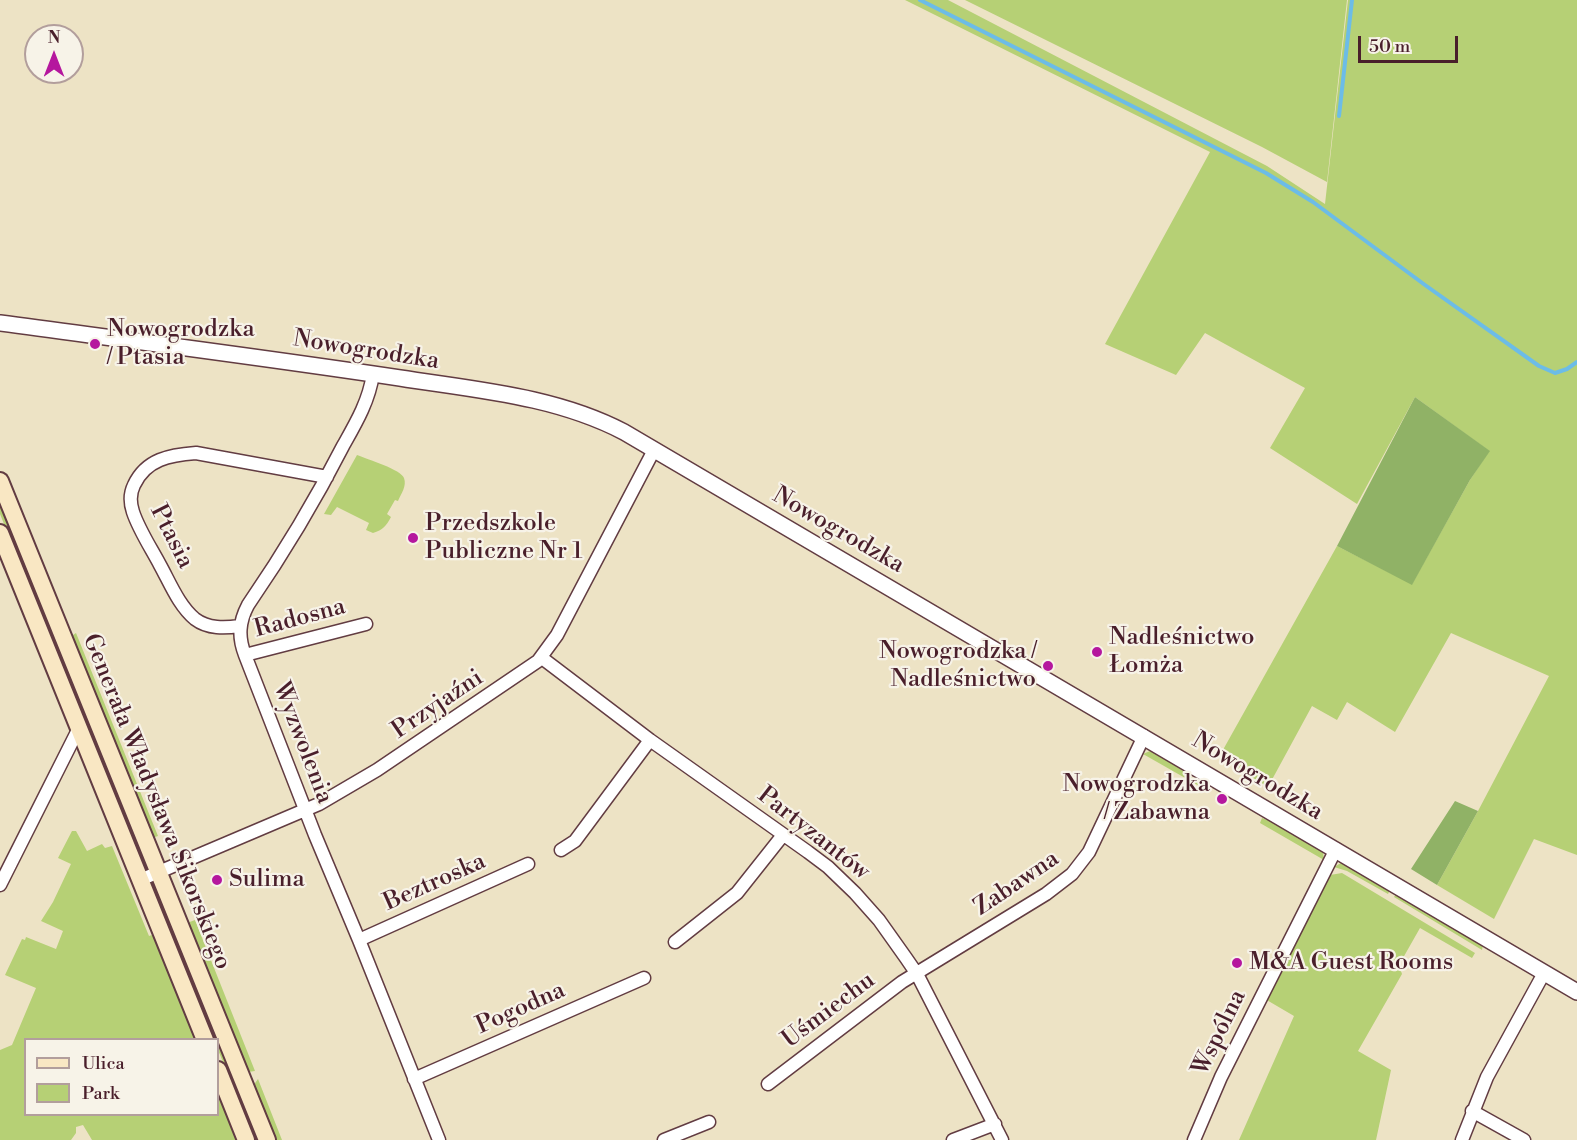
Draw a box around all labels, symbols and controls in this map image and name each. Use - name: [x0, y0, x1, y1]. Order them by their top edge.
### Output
- north arrow: [24, 24, 84, 84]
- scale bar: [1361, 24, 1462, 62]
- text: N: [48, 28, 60, 48]
- text: 50 m: [1369, 35, 1410, 58]
- place label: Nowogrodzka / Ptasia: [107, 316, 255, 372]
- street label: Nowogrodzka: [291, 325, 441, 377]
- marker: Nowogrodzka / Ptasia: [88, 337, 102, 351]
- street label: Nowogrodzka: [767, 482, 909, 580]
- street label: Ptasia: [143, 500, 199, 574]
- place label: Przedszkole Publiczne Nr 1: [425, 510, 583, 566]
- marker: Przedszkole Publiczne Nr 1: [406, 531, 420, 545]
- street label: Radosna: [251, 593, 349, 645]
- place label: Nadleśnictwo Łomża: [1109, 624, 1255, 680]
- street label: Generała Władysława Sikorskiego: [75, 630, 237, 974]
- place label: Nowogrodzka / Nadleśnictwo: [879, 638, 1036, 694]
- marker: Nadleśnictwo Łomża: [1090, 645, 1104, 659]
- marker: Nowogrodzka / Nadleśnictwo: [1041, 659, 1055, 673]
- street label: Przyjaźni: [387, 664, 489, 746]
- street label: Wyzwolenia: [266, 678, 338, 808]
- street label: Nowogrodzka: [1186, 727, 1328, 827]
- place label: Nowogrodzka / Zabawna: [1062, 771, 1210, 827]
- street label: Partyzantów: [751, 781, 875, 887]
- marker: Nowogrodzka / Zabawna: [1215, 792, 1229, 806]
- street label: Zabawna: [969, 845, 1065, 923]
- street label: Beztroska: [380, 848, 490, 918]
- place label: Sulima: [229, 866, 305, 894]
- marker: Sulima: [210, 873, 224, 887]
- place label: M&A Guest Rooms: [1249, 949, 1453, 977]
- marker: M&A Guest Rooms: [1230, 956, 1244, 970]
- street label: Uśmiechu: [777, 967, 881, 1055]
- street label: Pogodna: [472, 977, 570, 1041]
- street label: Wspólna: [1187, 985, 1253, 1081]
- legend: [24, 1038, 219, 1116]
- text: Ulica: [82, 1052, 125, 1075]
- text: Park: [82, 1082, 119, 1105]

